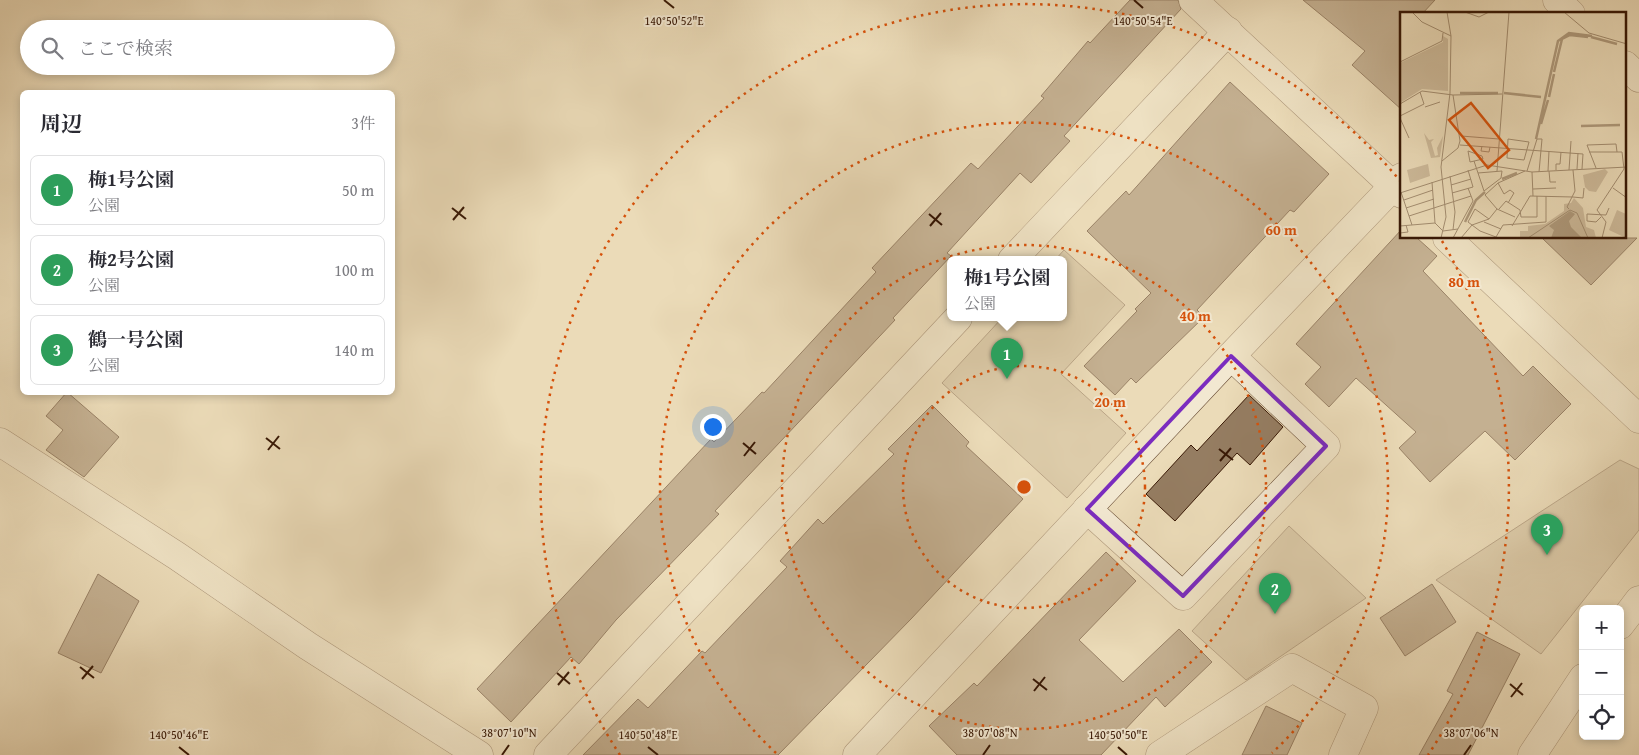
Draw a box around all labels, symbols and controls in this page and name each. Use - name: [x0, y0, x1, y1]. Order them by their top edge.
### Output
- text: 140°50'52"E: [644, 12, 704, 29]
- text: 140°50'54"E: [1113, 12, 1173, 29]
- inset map: [1400, 12, 1626, 239]
- search box: [20, 20, 395, 75]
- icon: search: [38, 34, 66, 62]
- text: ここで検索: [78, 34, 173, 62]
- text: 周辺: [40, 108, 82, 139]
- text: 3件: [351, 111, 375, 135]
- text: 梅1号公園: [88, 165, 174, 193]
- text: 1: [53, 178, 61, 202]
- text: 50 m: [342, 178, 374, 202]
- text: 公園: [88, 193, 120, 217]
- text: 60 m: [1265, 219, 1297, 240]
- text: 梅2号公園: [88, 245, 174, 273]
- popup: [947, 256, 1067, 321]
- text: 2: [53, 258, 61, 282]
- text: 100 m: [334, 258, 374, 282]
- text: 梅1号公園: [964, 263, 1050, 291]
- text: 80 m: [1448, 271, 1480, 292]
- text: 公園: [88, 273, 120, 297]
- text: 公園: [964, 291, 996, 315]
- text: 40 m: [1179, 305, 1211, 326]
- text: 鶴一号公園: [88, 325, 183, 353]
- text: 3: [53, 338, 61, 362]
- text: 140 m: [334, 338, 374, 362]
- pin: 1: [991, 338, 1023, 379]
- text: 公園: [88, 353, 120, 377]
- text: 20 m: [1094, 391, 1126, 412]
- your location: [700, 414, 726, 440]
- centre of rings: [1015, 478, 1033, 496]
- pin: 3: [1531, 514, 1563, 555]
- pin: 2: [1259, 573, 1291, 614]
- map controls: [1579, 605, 1624, 740]
- button: +: [1579, 605, 1624, 650]
- button: −: [1579, 650, 1624, 695]
- button: locate: [1579, 695, 1624, 740]
- text: 38°07'10"N: [481, 724, 537, 741]
- text: 38°07'08"N: [962, 724, 1018, 741]
- text: 38°07'06"N: [1443, 724, 1499, 741]
- text: 140°50'46"E: [149, 726, 209, 743]
- text: 140°50'48"E: [618, 726, 678, 743]
- text: 140°50'50"E: [1088, 726, 1148, 743]

